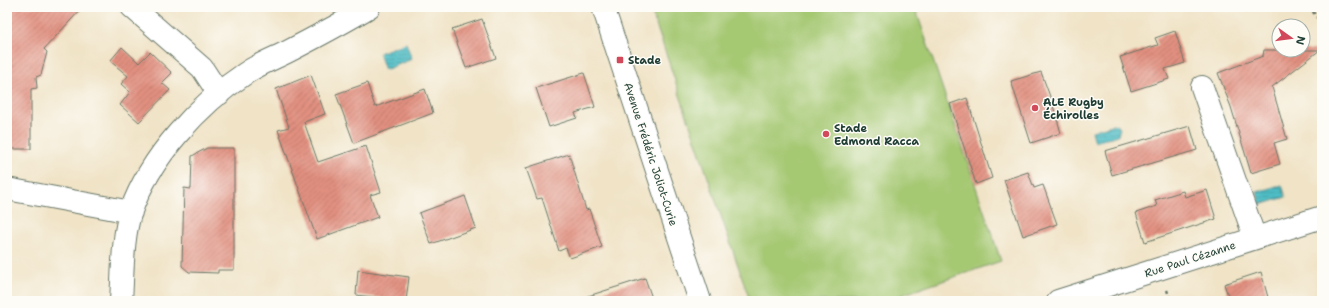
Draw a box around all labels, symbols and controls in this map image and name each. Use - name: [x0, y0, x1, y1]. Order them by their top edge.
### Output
- north arrow: [1271, 18, 1311, 58]
- text: N: [1292, 34, 1309, 47]
- place label: Stade: [628, 53, 662, 68]
- marker: Stade: [615, 55, 625, 65]
- street label: Avenue Frédéric Joliot-Curie: [620, 80, 681, 228]
- place label: ALE Rugby Échirolles: [1043, 95, 1104, 123]
- marker: ALE Rugby Échirolles: [1030, 103, 1040, 113]
- place label: Stade Edmond Racca: [834, 121, 919, 149]
- marker: Stade Edmond Racca: [821, 129, 831, 139]
- street label: Rue Paul Cézanne: [1143, 238, 1238, 281]

